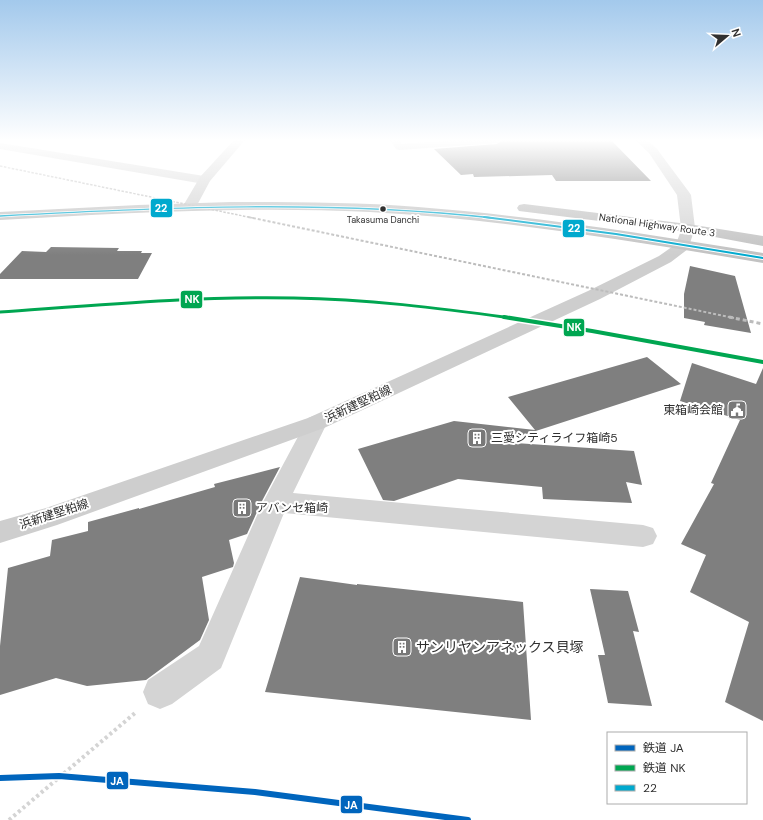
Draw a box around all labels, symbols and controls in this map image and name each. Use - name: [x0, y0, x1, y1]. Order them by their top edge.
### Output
- north arrow: [707, 16, 747, 56]
- text: N: [729, 27, 744, 39]
- line badge: 22: [150, 198, 173, 218]
- text: 22: [155, 201, 167, 215]
- marker: Takasuma Danchi: [378, 204, 388, 214]
- street label: National Highway Route 3: [598, 210, 716, 240]
- place label: Takasuma Danchi: [347, 214, 419, 226]
- line badge: 22: [562, 219, 585, 238]
- text: 22: [568, 221, 580, 235]
- line badge: NK: [180, 290, 203, 309]
- text: NK: [184, 292, 200, 306]
- line badge: NK: [563, 318, 585, 337]
- text: NK: [566, 320, 582, 334]
- street label: 浜新建堅粕線: [322, 382, 394, 426]
- public building icon: 東箱崎会館: [726, 399, 748, 421]
- place label: 東箱崎会館: [663, 402, 723, 418]
- building icon: 三愛シティライフ箱崎5: [466, 427, 488, 449]
- place label: 三愛シティライフ箱崎5: [491, 430, 618, 446]
- street label: 浜新建堅粕線: [17, 495, 91, 533]
- building icon: アバンセ箱崎: [231, 497, 253, 519]
- place label: アバンセ箱崎: [256, 500, 328, 516]
- building icon: サンリヤンアネックス貝塚: [391, 636, 413, 658]
- place label: サンリヤンアネックス貝塚: [416, 638, 584, 656]
- legend: [607, 732, 747, 804]
- text: 鉄道 JA: [643, 740, 684, 756]
- text: 鉄道 NK: [643, 760, 686, 776]
- line badge: JA: [106, 771, 129, 790]
- text: JA: [110, 774, 124, 788]
- text: 22: [643, 780, 657, 796]
- line badge: JA: [340, 795, 363, 814]
- text: JA: [344, 798, 358, 812]

